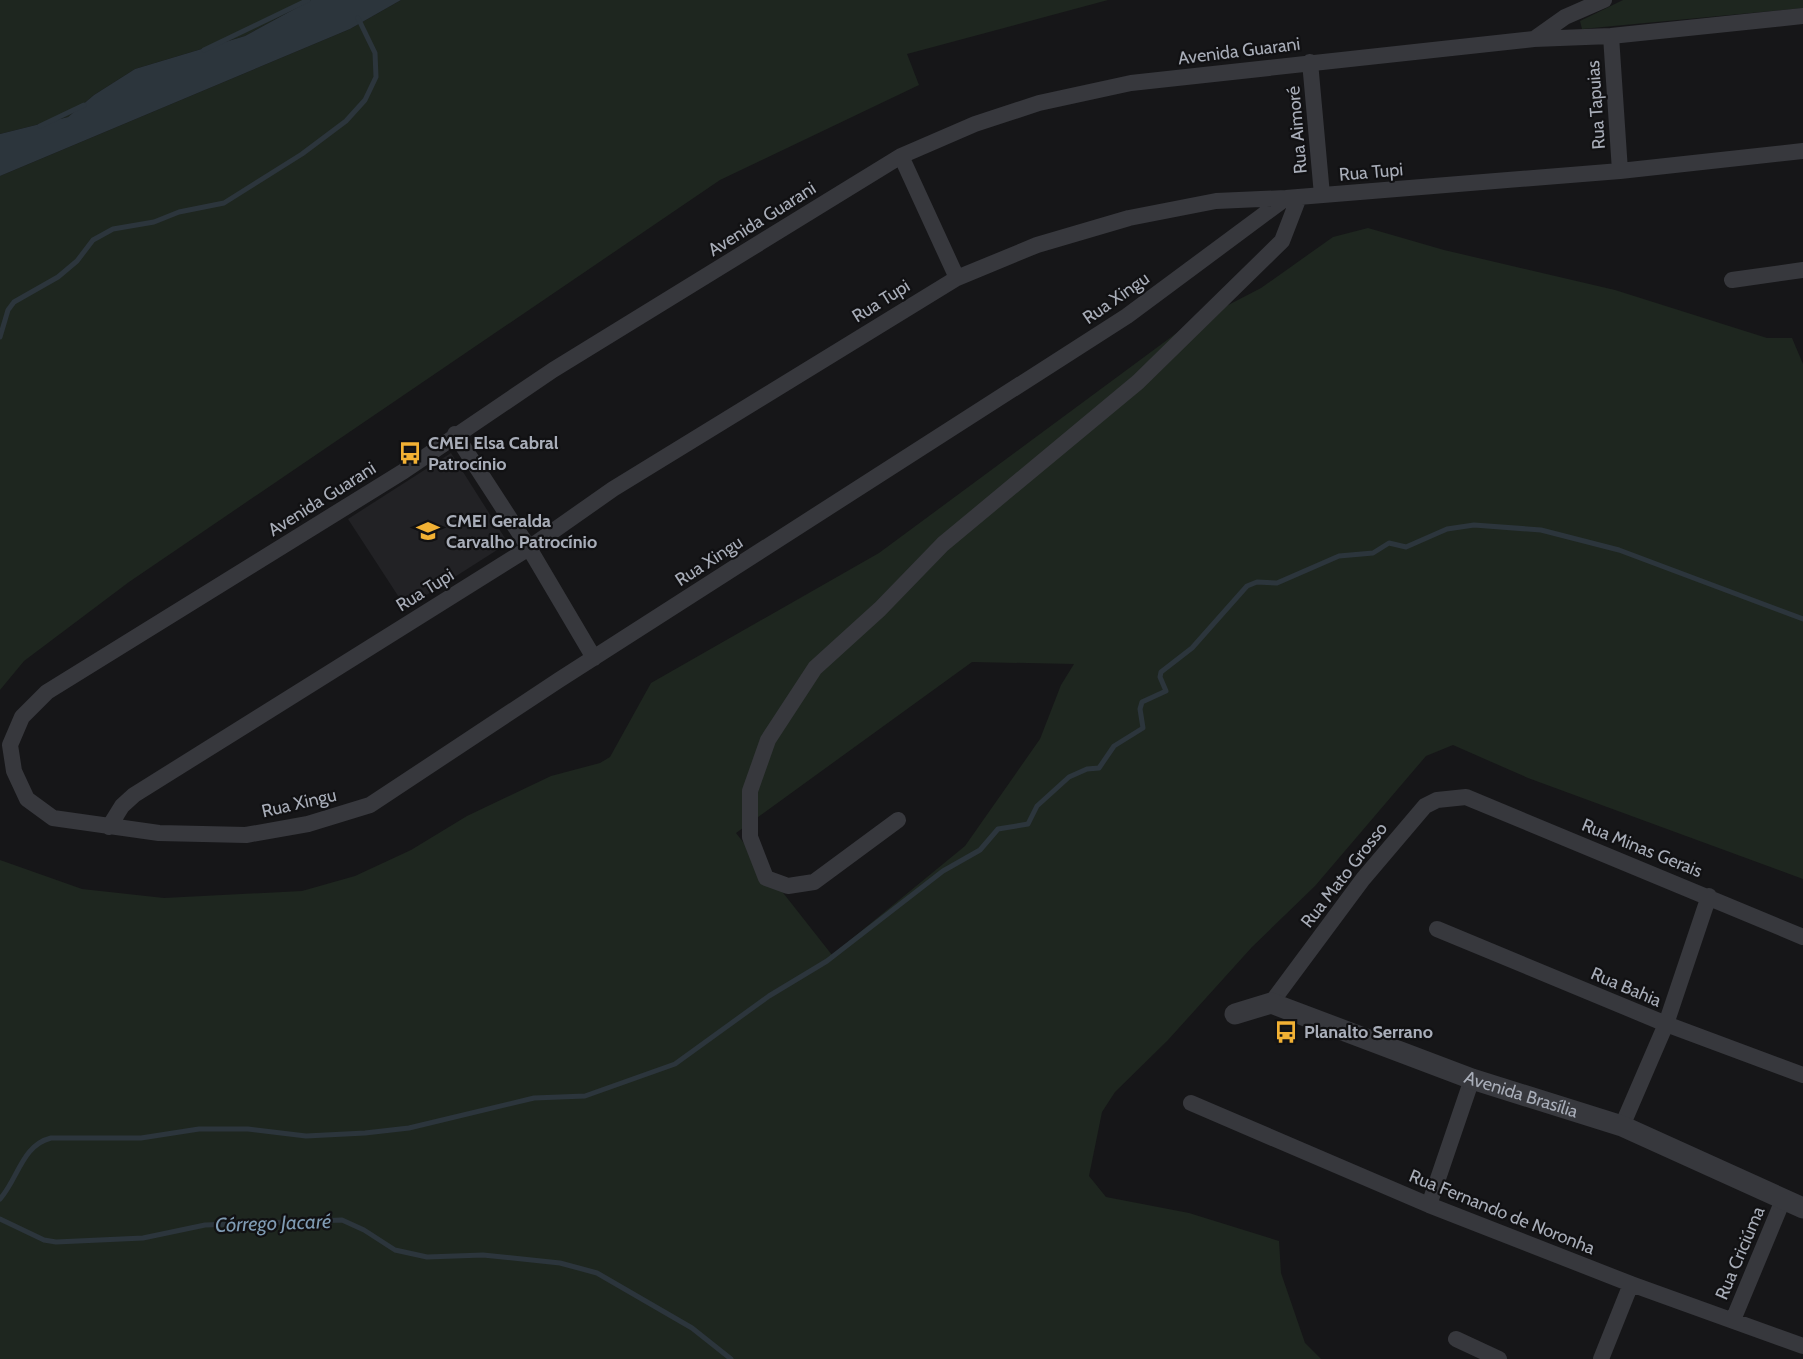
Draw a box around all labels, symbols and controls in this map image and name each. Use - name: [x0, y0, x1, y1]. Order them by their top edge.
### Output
- street label: Avenida Guarani: [1177, 33, 1301, 69]
- street label: Rua Tapuias: [1582, 60, 1610, 150]
- street label: Rua Aimoré: [1282, 85, 1312, 175]
- street label: Rua Tupi: [1338, 158, 1404, 186]
- street label: Avenida Guarani: [704, 177, 820, 261]
- street label: Rua Xingu: [1079, 267, 1153, 329]
- street label: Rua Tupi: [848, 275, 914, 327]
- place label: CMEI Elsa Cabral Patrocínio: [428, 432, 559, 475]
- bus stop icon: CMEI Elsa Cabral Patrocínio: [397, 440, 423, 466]
- street label: Avenida Guarani: [264, 457, 380, 541]
- place label: CMEI Geralda Carvalho Patrocínio: [446, 510, 597, 553]
- school or university icon: CMEI Geralda Carvalho Patrocínio: [415, 518, 441, 544]
- street label: Rua Xingu: [671, 531, 747, 591]
- street label: Rua Tupi: [392, 564, 458, 616]
- street label: Rua Xingu: [259, 784, 339, 822]
- street label: Rua Minas Gerais: [1579, 814, 1705, 882]
- street label: Rua Mato Grosso: [1296, 818, 1392, 932]
- street label: Rua Bahia: [1587, 962, 1665, 1012]
- bus stop icon: Planalto Serrano: [1273, 1019, 1299, 1045]
- place label: Planalto Serrano: [1304, 1021, 1433, 1043]
- street label: Avenida Brasília: [1461, 1066, 1581, 1123]
- street label: Rua Fernando de Noronha: [1406, 1165, 1598, 1259]
- street label: Rua Criciúma: [1711, 1203, 1770, 1303]
- water label: Córrego Jacaré: [215, 1209, 331, 1237]

